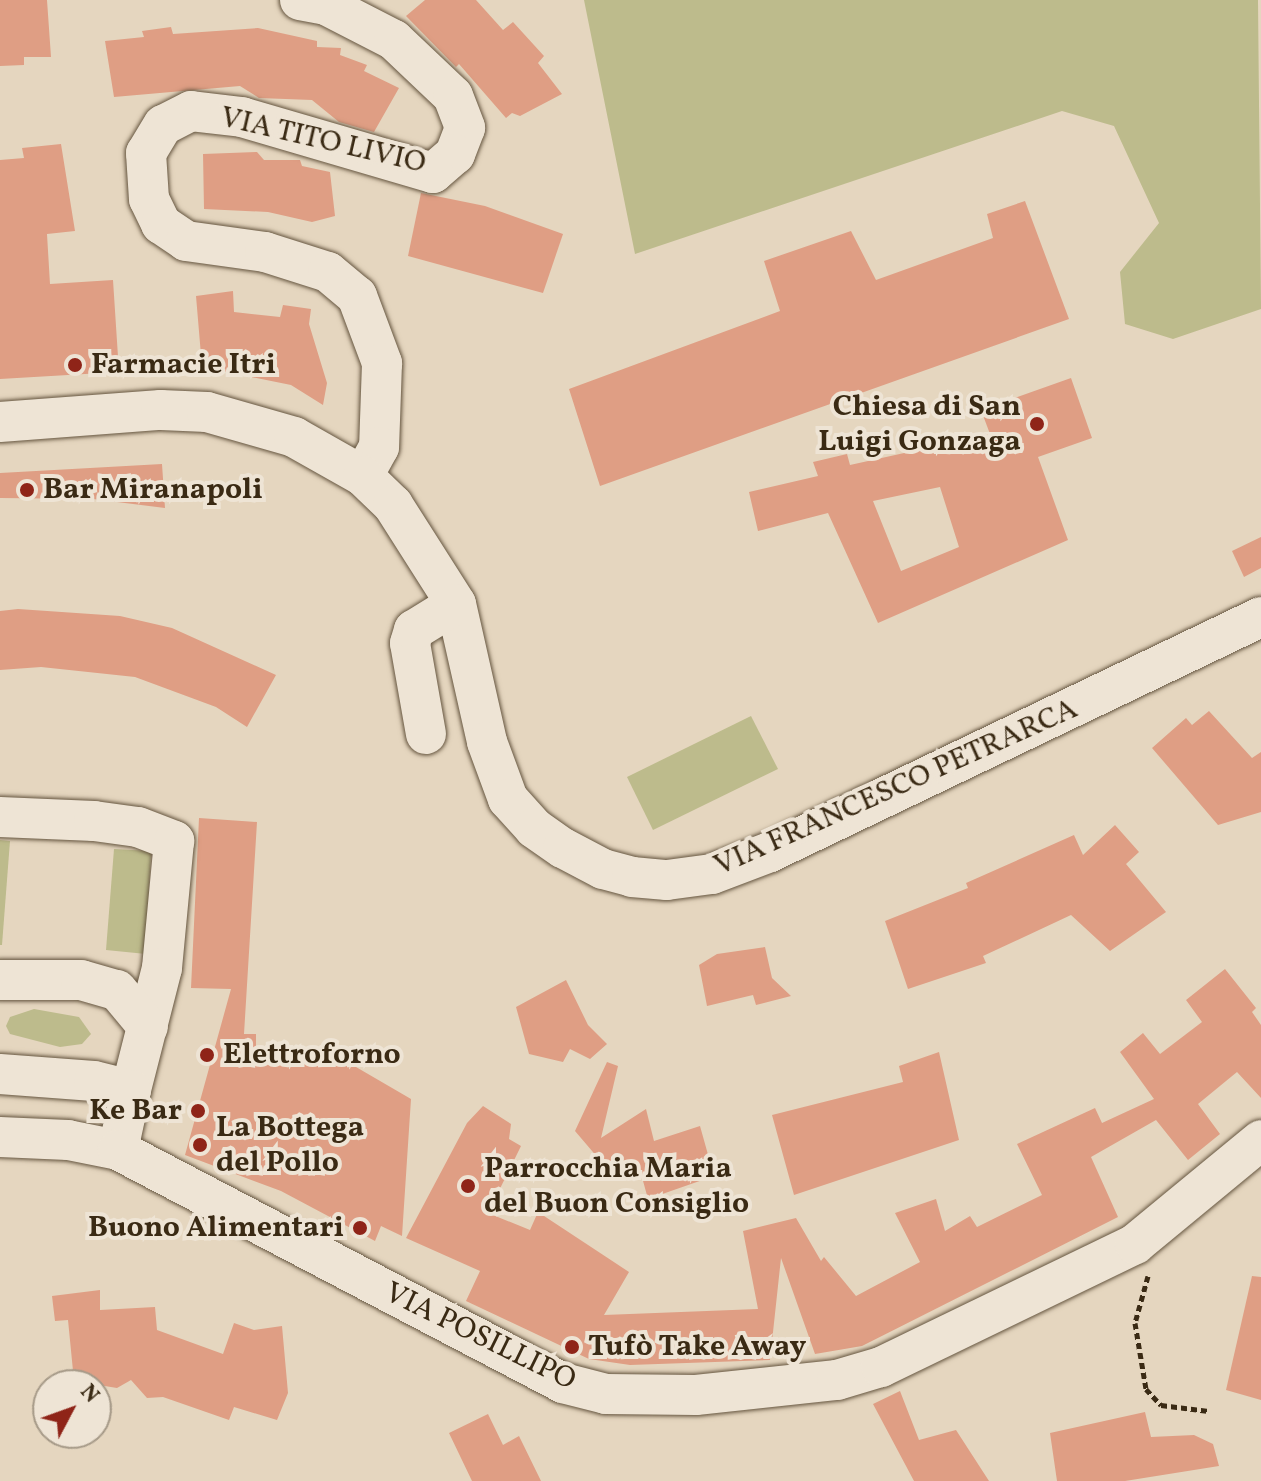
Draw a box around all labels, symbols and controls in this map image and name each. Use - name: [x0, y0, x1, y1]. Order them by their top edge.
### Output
- street label: VIA TITO LIVIO: [216, 100, 430, 182]
- place label: Farmacie Itri: [91, 347, 276, 383]
- marker: Farmacie Itri: [66, 356, 84, 374]
- place label: Chiesa di San Luigi Gonzaga: [818, 389, 1021, 460]
- marker: Chiesa di San Luigi Gonzaga: [1028, 415, 1046, 433]
- place label: Bar Miranapoli: [43, 472, 263, 508]
- marker: Bar Miranapoli: [18, 481, 36, 499]
- street label: VIA FRANCESCO PETRARCA: [709, 691, 1083, 885]
- place label: Elettroforno: [223, 1037, 401, 1073]
- marker: Elettroforno: [198, 1046, 216, 1064]
- place label: Ke Bar: [89, 1093, 182, 1129]
- marker: Ke Bar: [189, 1102, 207, 1120]
- place label: La Bottega del Pollo: [216, 1110, 364, 1180]
- marker: La Bottega del Pollo: [191, 1136, 209, 1154]
- place label: Parrocchia Maria del Buon Consiglio: [484, 1151, 749, 1222]
- marker: Parrocchia Maria del Buon Consiglio: [459, 1177, 477, 1195]
- place label: Buono Alimentari: [88, 1210, 344, 1246]
- marker: Buono Alimentari: [351, 1219, 369, 1237]
- street label: VIA POSILLIPO: [378, 1275, 582, 1399]
- place label: Tufò Take Away: [588, 1329, 807, 1365]
- marker: Tufò Take Away: [563, 1338, 581, 1356]
- north arrow: [32, 1369, 112, 1449]
- text: N: [72, 1378, 106, 1410]

